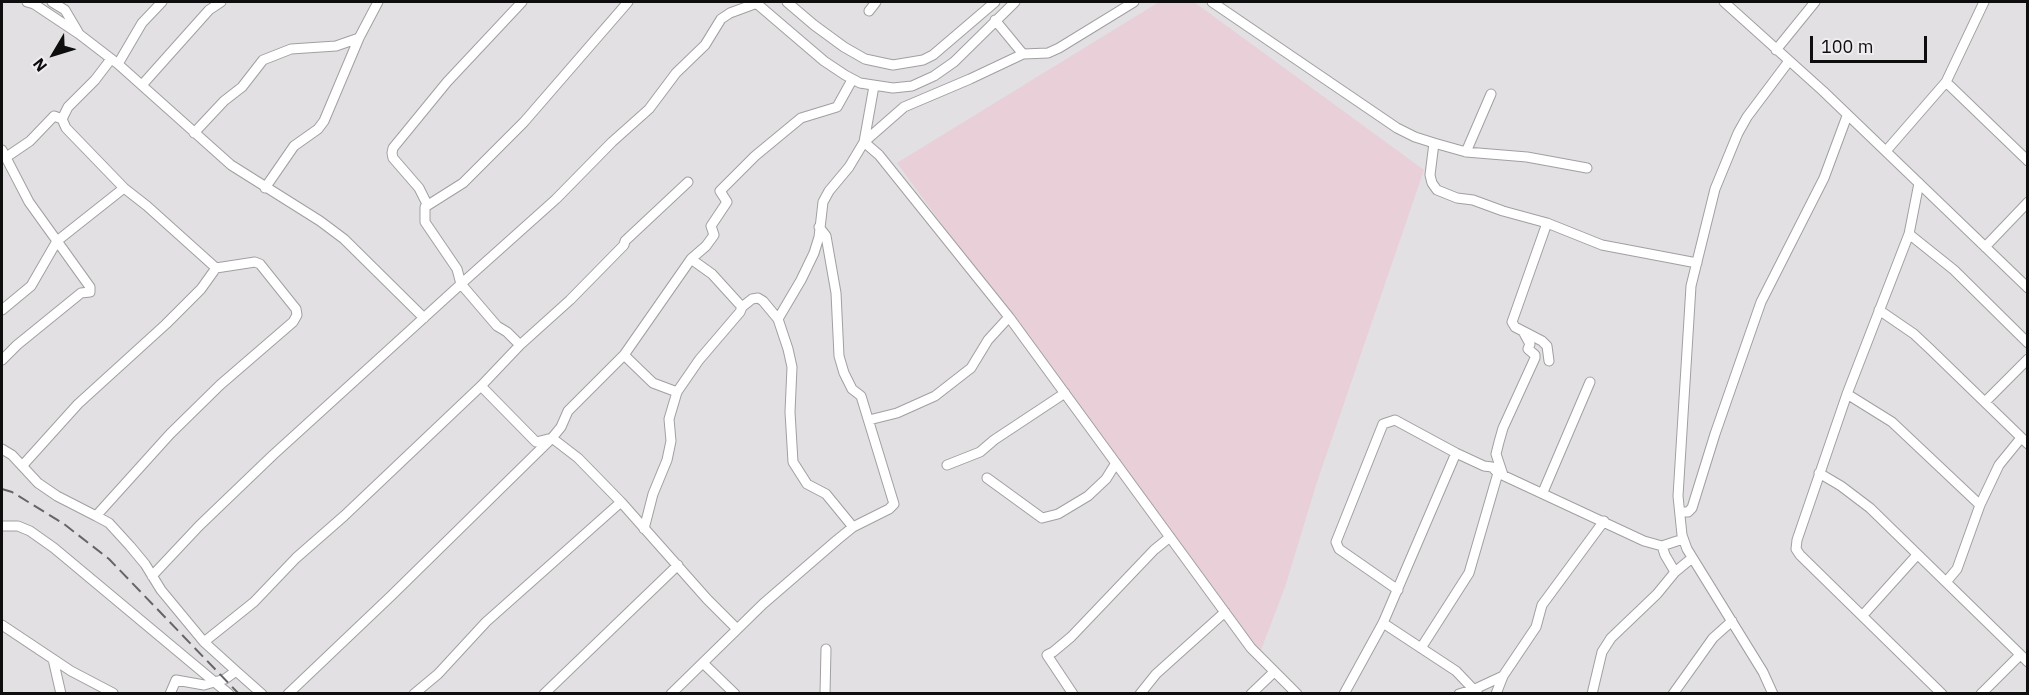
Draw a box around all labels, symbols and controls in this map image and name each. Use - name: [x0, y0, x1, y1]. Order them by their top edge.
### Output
- north arrow: [24, 24, 84, 84]
- scale bar: [1813, 24, 1930, 62]
- text: 100 m: [1821, 35, 1873, 58]
- text: N: [28, 54, 51, 76]

